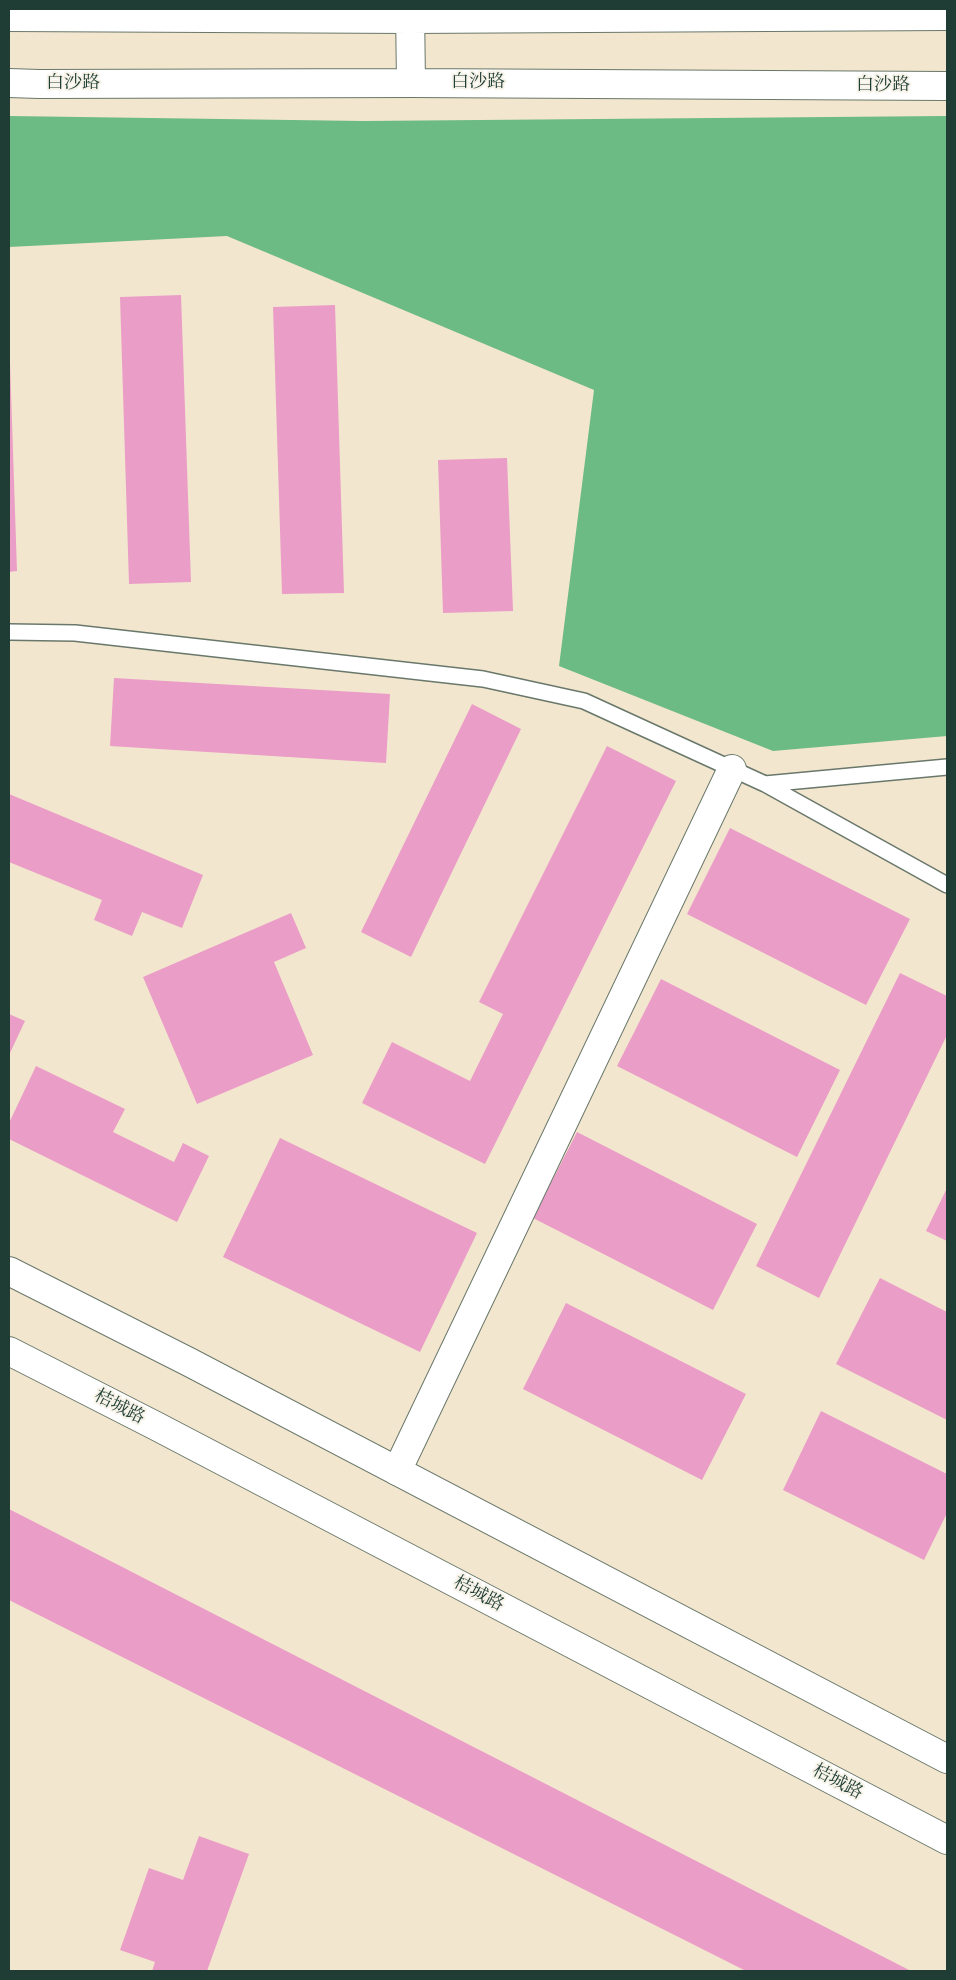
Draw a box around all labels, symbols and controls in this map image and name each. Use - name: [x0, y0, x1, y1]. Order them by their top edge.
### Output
- street label: 白沙路: [451, 72, 505, 94]
- street label: 白沙路: [46, 73, 100, 95]
- street label: 白沙路: [856, 75, 910, 97]
- street label: 桔城路: [90, 1386, 148, 1430]
- street label: 桔城路: [449, 1573, 507, 1617]
- street label: 桔城路: [808, 1761, 866, 1805]

